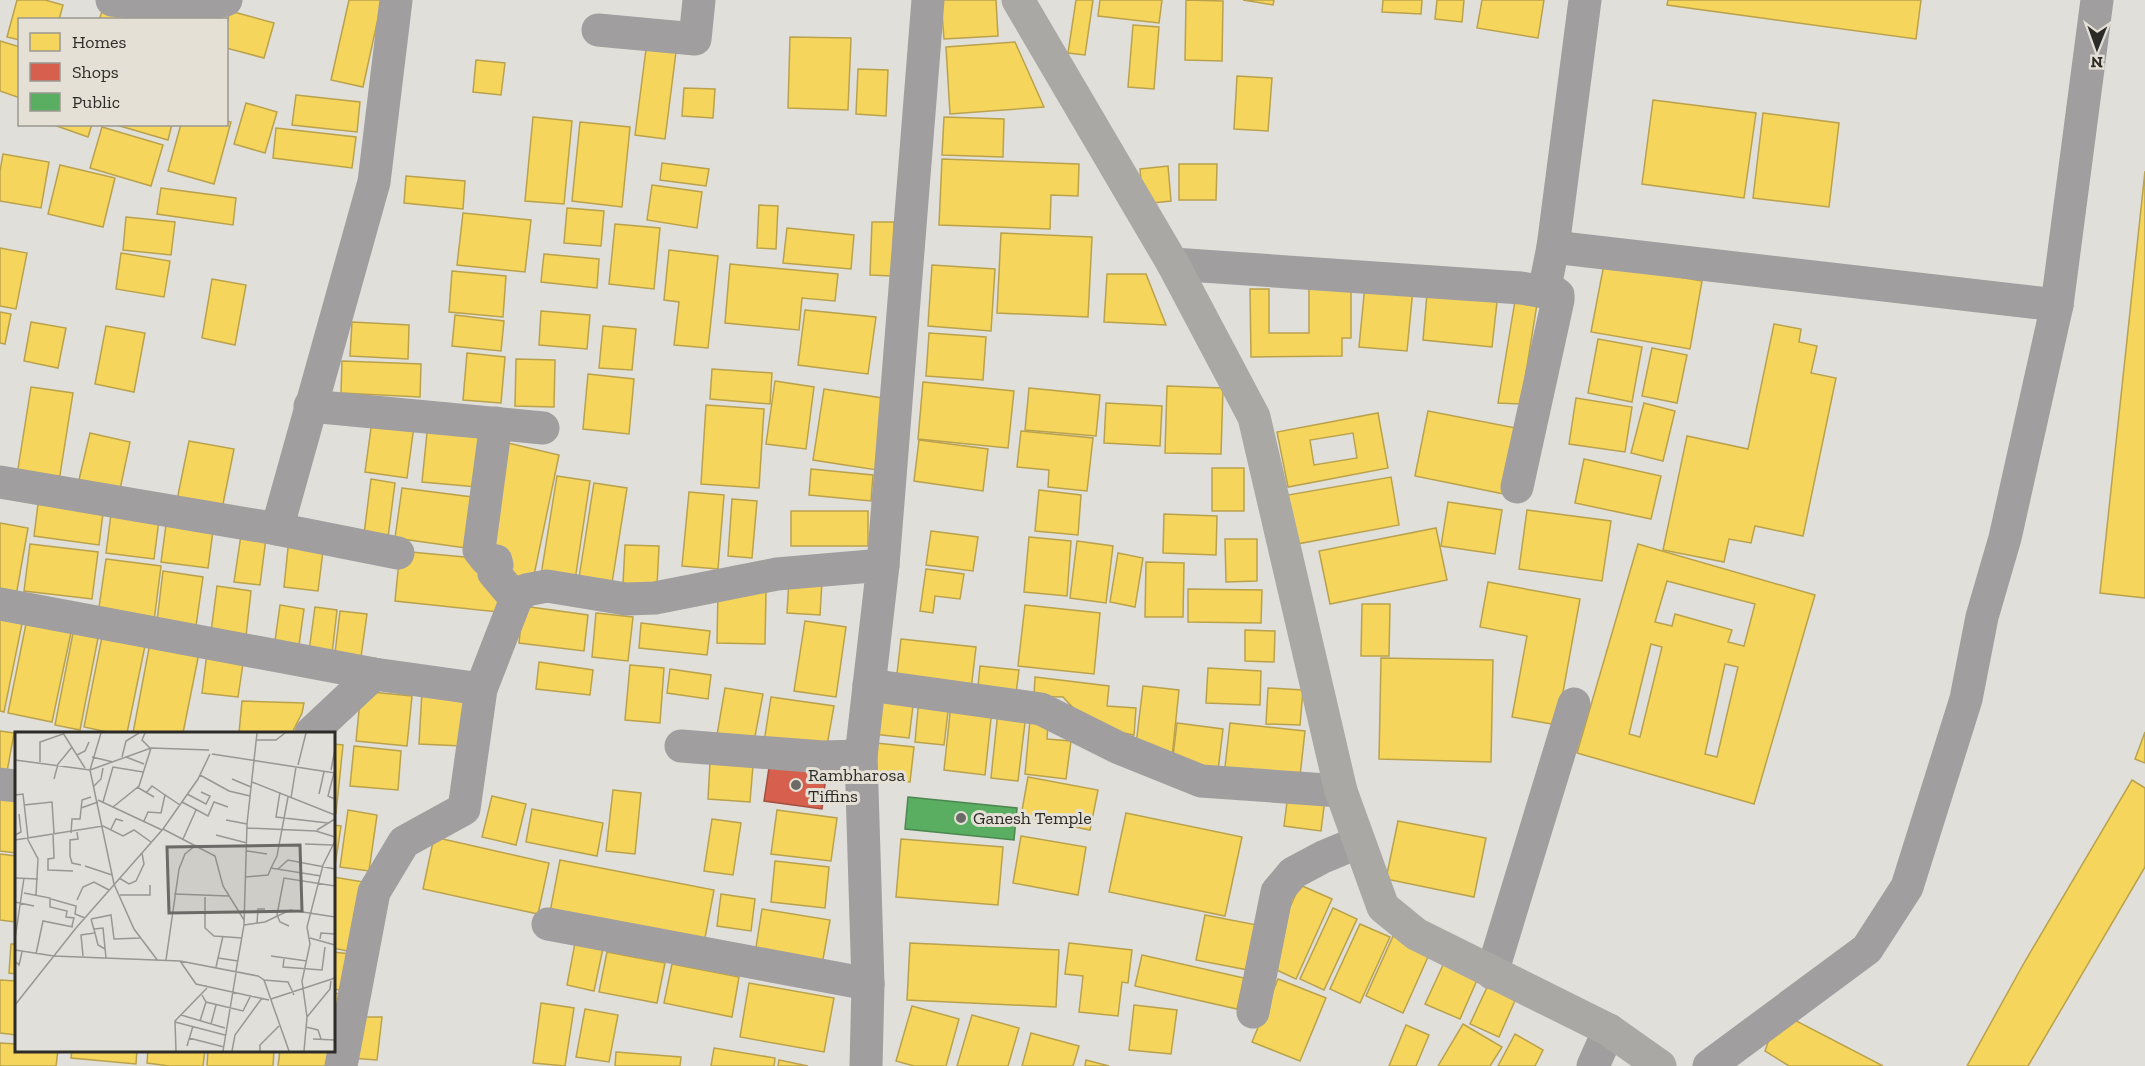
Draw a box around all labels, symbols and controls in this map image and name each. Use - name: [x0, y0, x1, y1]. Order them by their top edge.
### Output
- legend: [18, 18, 228, 126]
- north arrow: [2067, 18, 2127, 78]
- text: Homes: [72, 31, 126, 53]
- text: N: [2090, 53, 2103, 72]
- text: Shops: [72, 61, 119, 83]
- text: Public: [72, 91, 120, 113]
- inset map: [15, 732, 334, 1051]
- place label: Rambharosa Tiffins: [808, 764, 905, 807]
- marker: Rambharosa Tiffins: [789, 778, 803, 792]
- place label: Ganesh Temple: [973, 807, 1092, 829]
- marker: Ganesh Temple: [954, 811, 968, 825]

